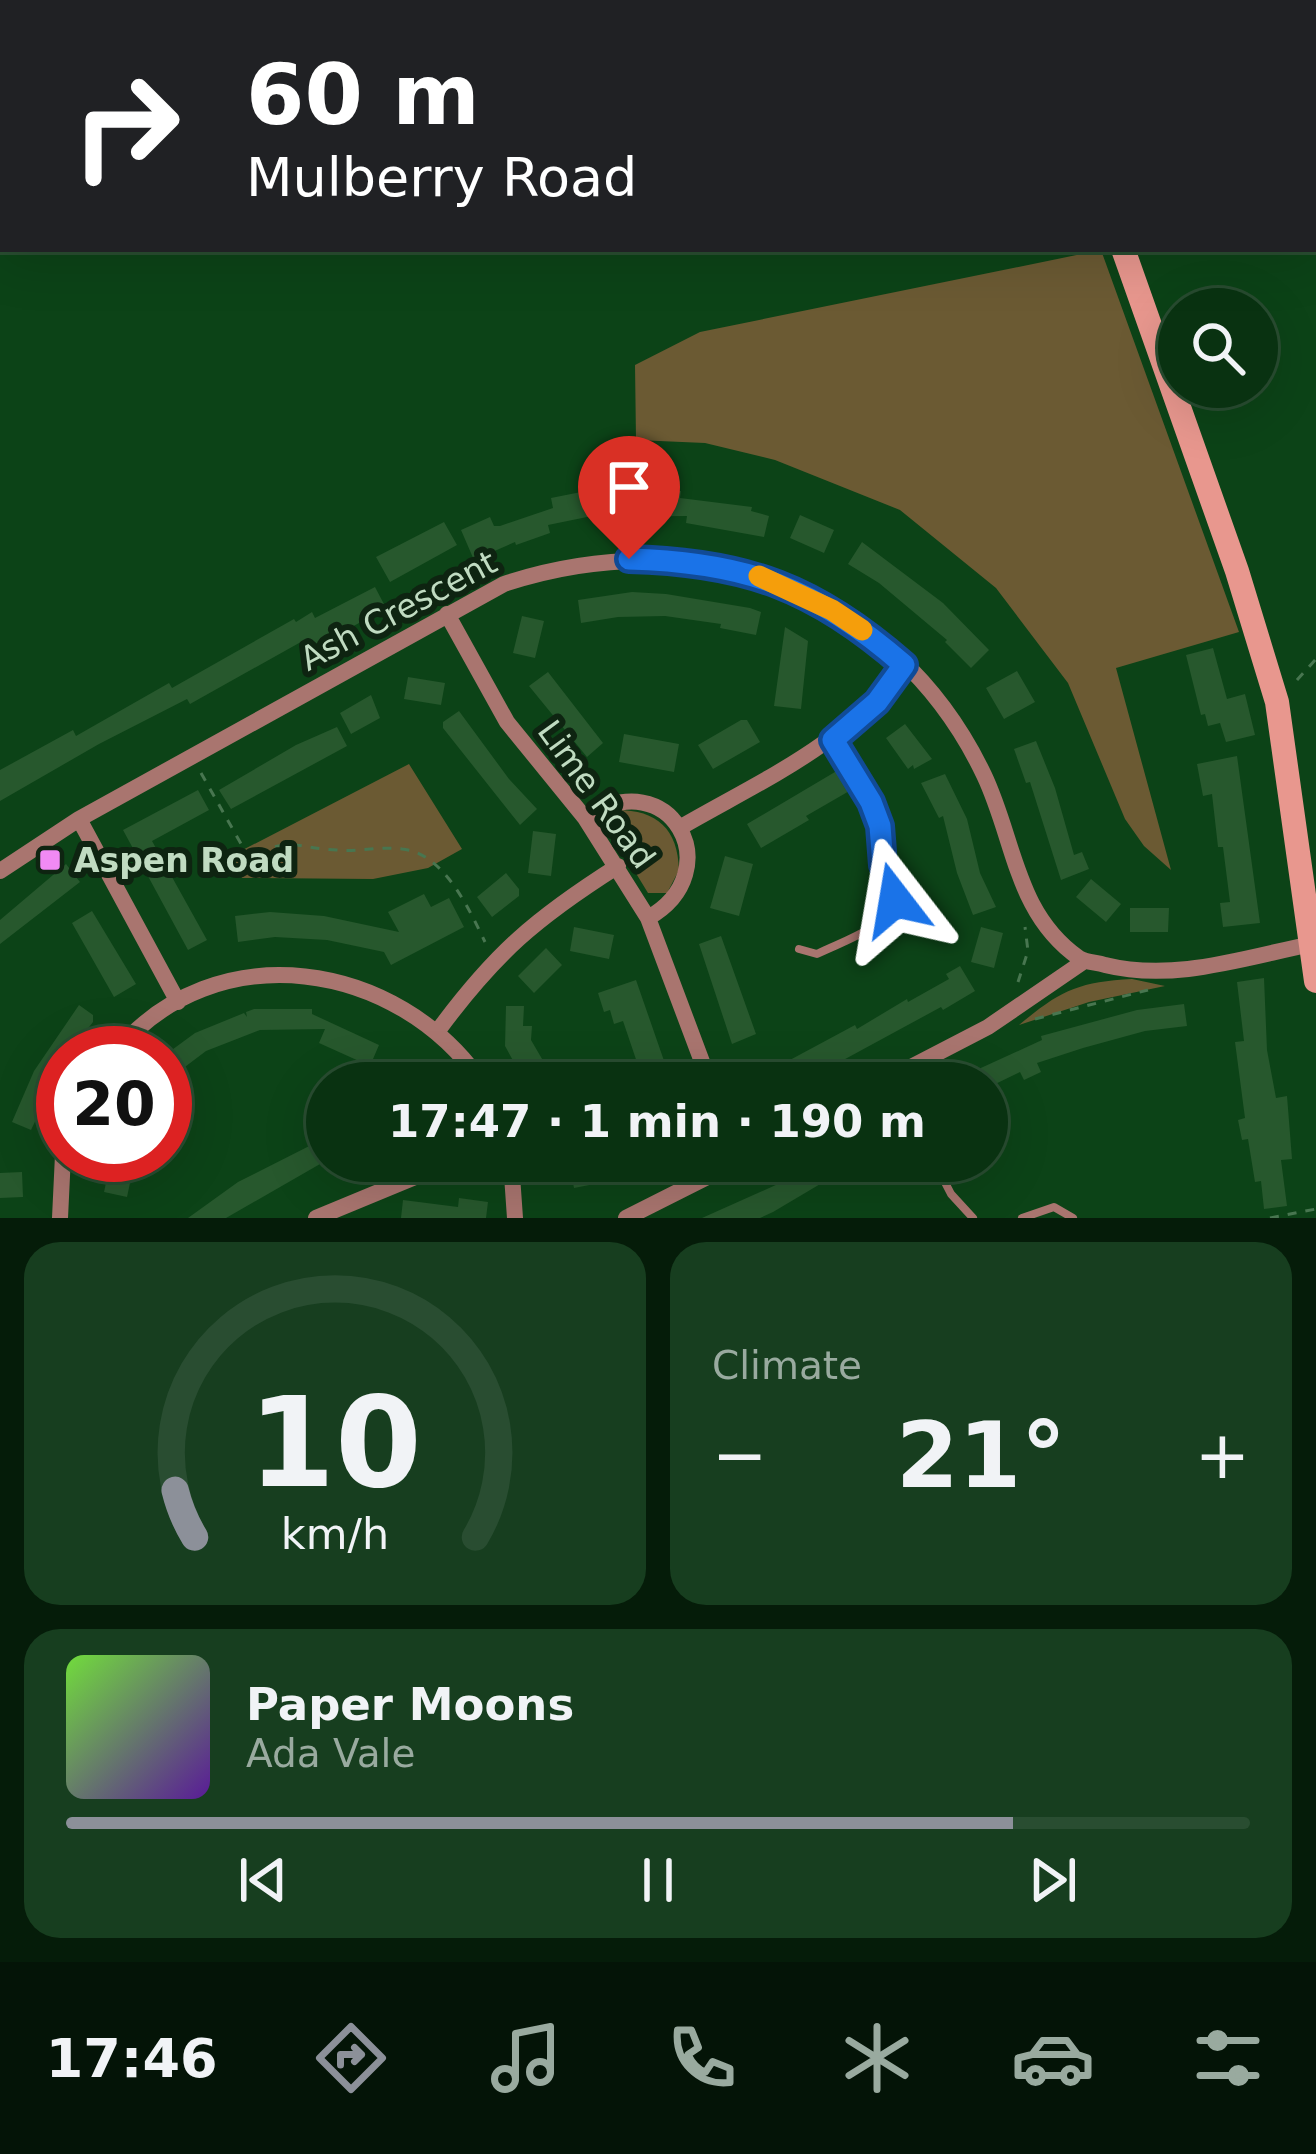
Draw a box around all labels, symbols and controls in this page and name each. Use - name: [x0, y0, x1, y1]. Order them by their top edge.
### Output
- text: 60 m: [246, 46, 480, 144]
- icon: right: [48, 48, 204, 204]
- text: Mulberry Road: [246, 146, 637, 209]
- map controls: [1158, 288, 1278, 408]
- button: search: [1158, 288, 1278, 408]
- pin: [578, 436, 680, 559]
- icon: arrive: [596, 454, 662, 520]
- street label: Ash Crescent: [293, 542, 503, 679]
- street label: Lime Road: [530, 713, 663, 876]
- position arrow: [832, 837, 958, 963]
- place label: Aspen Road: [74, 841, 294, 880]
- marker: Aspen Road: [37, 847, 63, 873]
- speed limit sign: 20: [36, 1026, 192, 1182]
- text: 17:47 · 1 min · 190 m: [388, 1095, 926, 1148]
- text: Climate: [712, 1343, 862, 1388]
- text: 10: [248, 1370, 422, 1515]
- text: 21°: [896, 1403, 1066, 1508]
- text: −: [712, 1417, 767, 1494]
- text: +: [1195, 1417, 1250, 1494]
- text: km/h: [281, 1508, 389, 1558]
- text: Paper Moons: [246, 1678, 574, 1731]
- text: Ada Vale: [246, 1731, 415, 1776]
- icon: previous: [230, 1847, 296, 1913]
- icon: pause: [625, 1847, 691, 1913]
- icon: next: [1020, 1847, 1086, 1913]
- icon: directions: [309, 2016, 393, 2100]
- icon: music: [484, 2016, 568, 2100]
- icon: phone: [660, 2016, 744, 2100]
- icon: climate: [835, 2016, 919, 2100]
- icon: car: [1011, 2016, 1095, 2100]
- icon: filters: [1186, 2016, 1270, 2100]
- text: 17:46: [46, 2027, 218, 2090]

